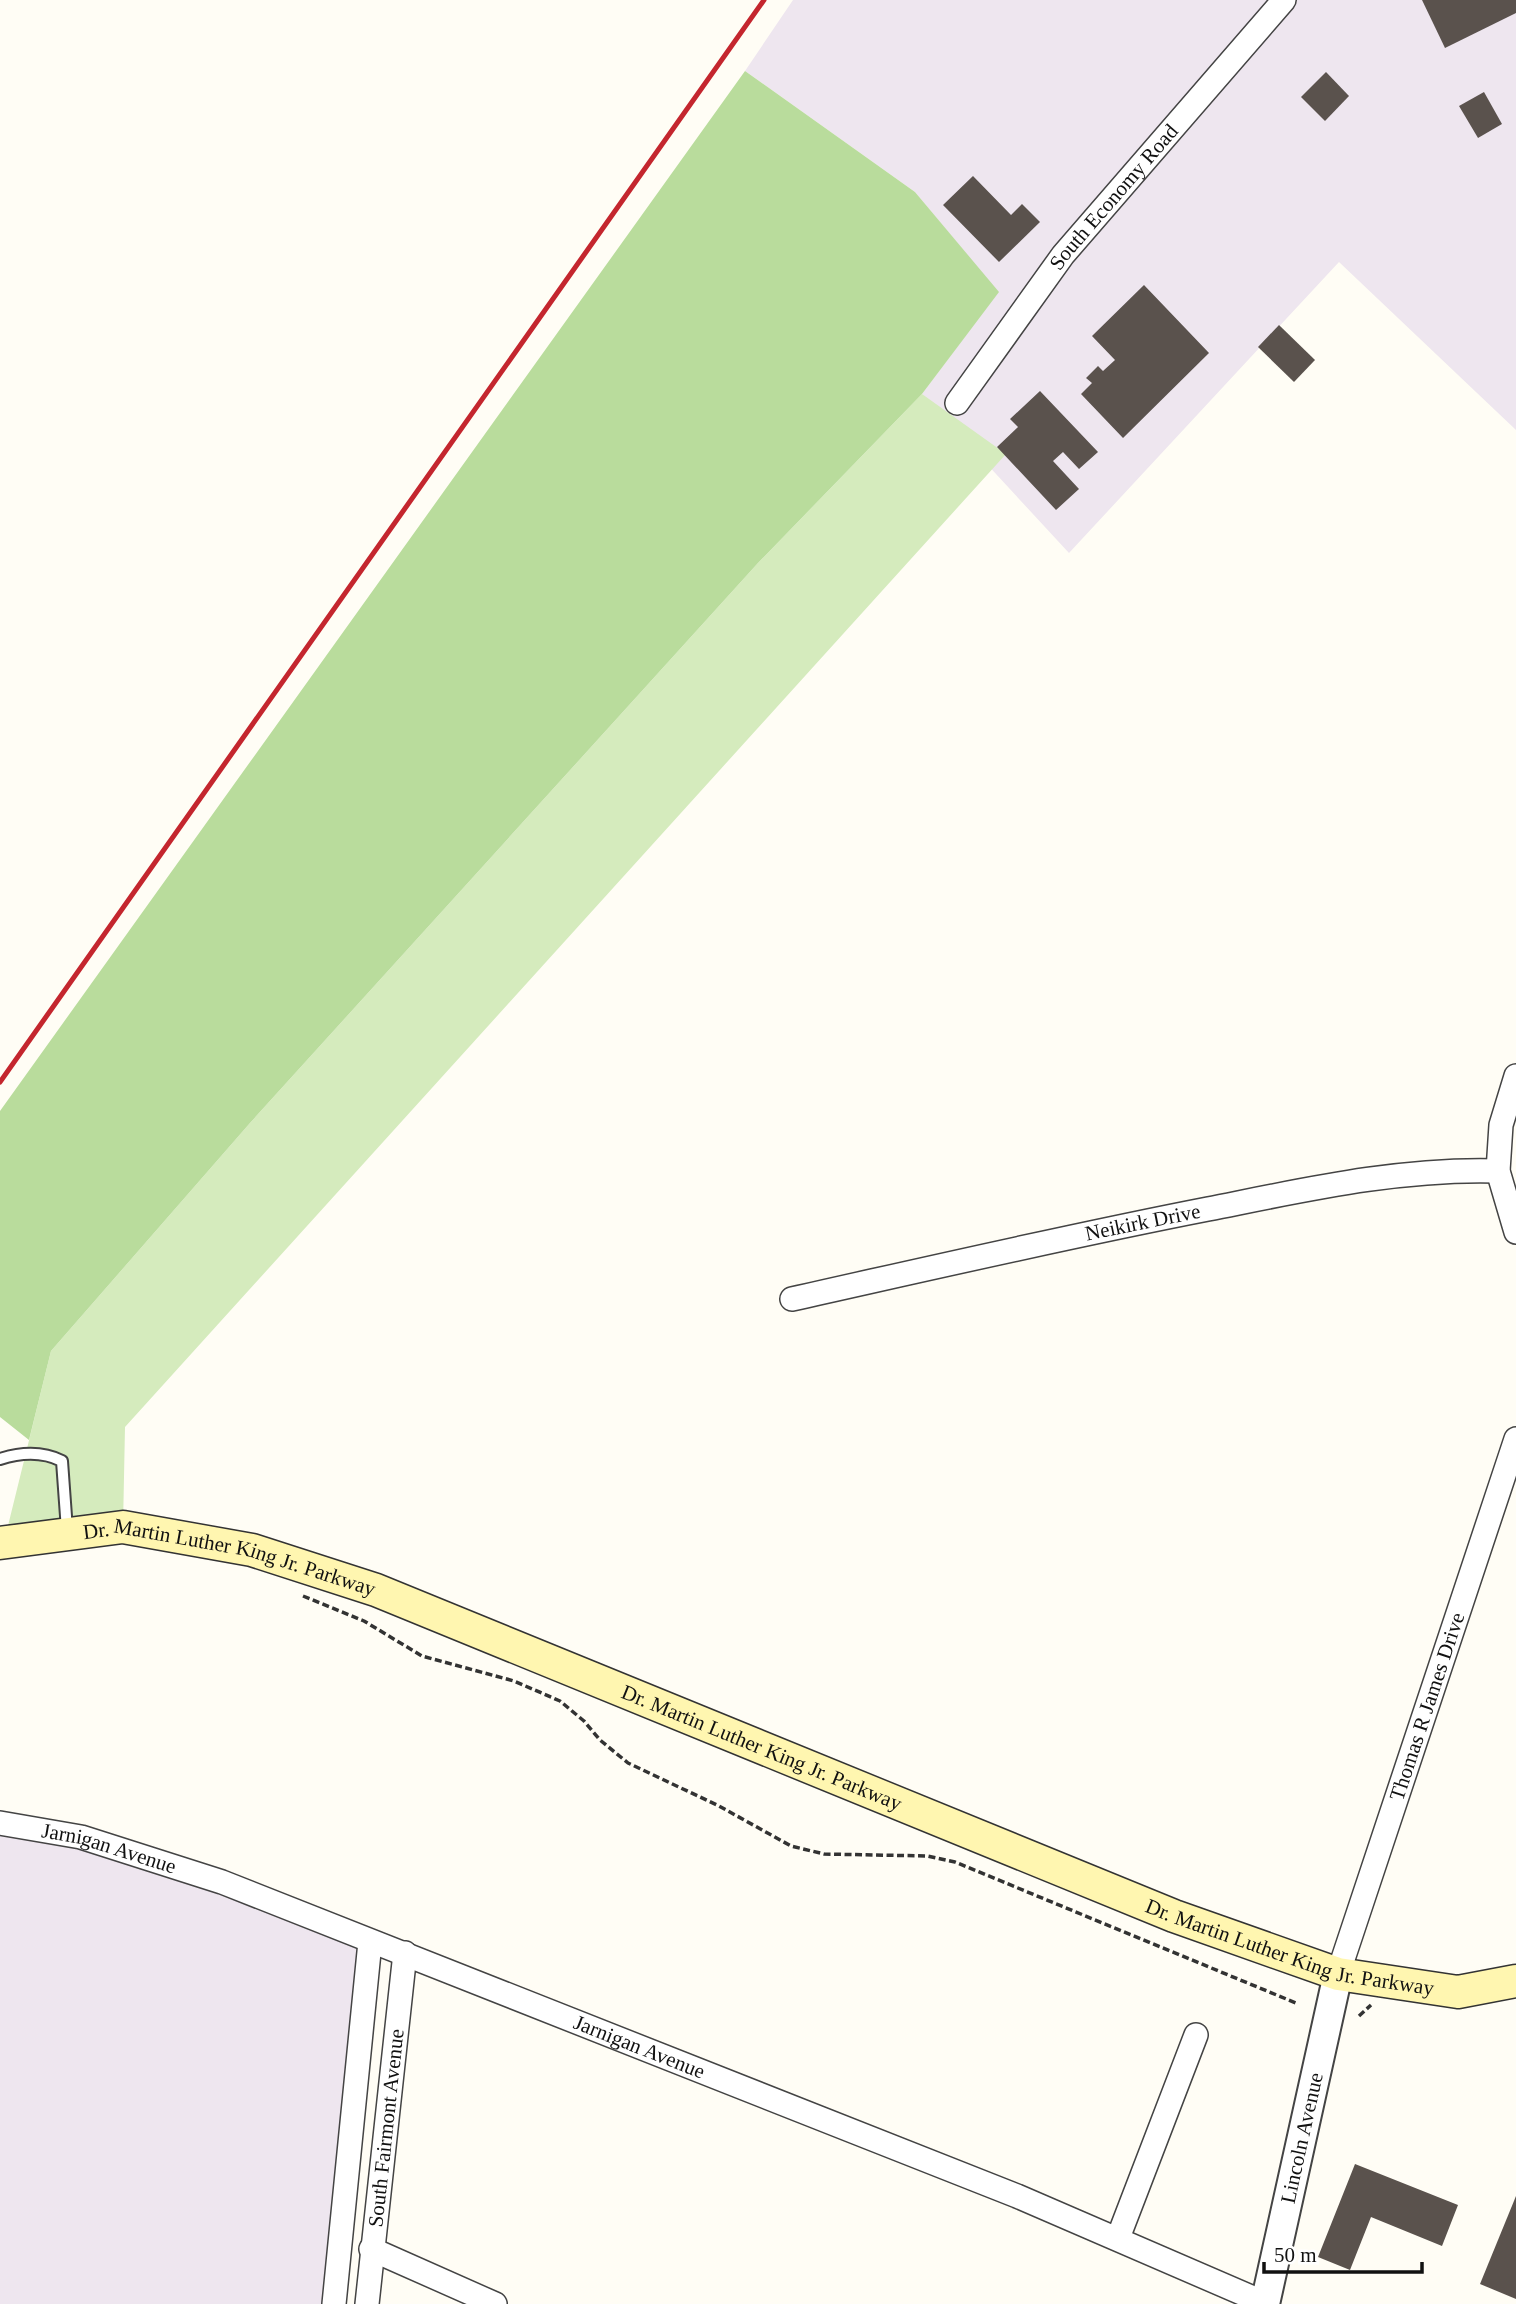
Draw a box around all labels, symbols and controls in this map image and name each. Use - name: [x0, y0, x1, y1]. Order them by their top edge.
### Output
- street label: South Economy Road: [1044, 119, 1183, 274]
- street label: Neikirk Drive: [1083, 1199, 1202, 1246]
- street label: Dr. Martin Luther King Jr. Parkway: [81, 1514, 379, 1601]
- street label: Thomas R James Drive: [1385, 1609, 1469, 1804]
- street label: Dr. Martin Luther King Jr. Parkway: [618, 1680, 906, 1816]
- street label: Jarnigan Avenue: [40, 1818, 179, 1879]
- street label: Dr. Martin Luther King Jr. Parkway: [1142, 1894, 1436, 2000]
- street label: Jarnigan Avenue: [570, 2010, 708, 2084]
- street label: South Fairmont Avenue: [363, 2028, 409, 2228]
- street label: Lincoln Avenue: [1276, 2070, 1328, 2206]
- scale bar: [1264, 2230, 1422, 2274]
- text: 50 m: [1274, 2243, 1317, 2267]

